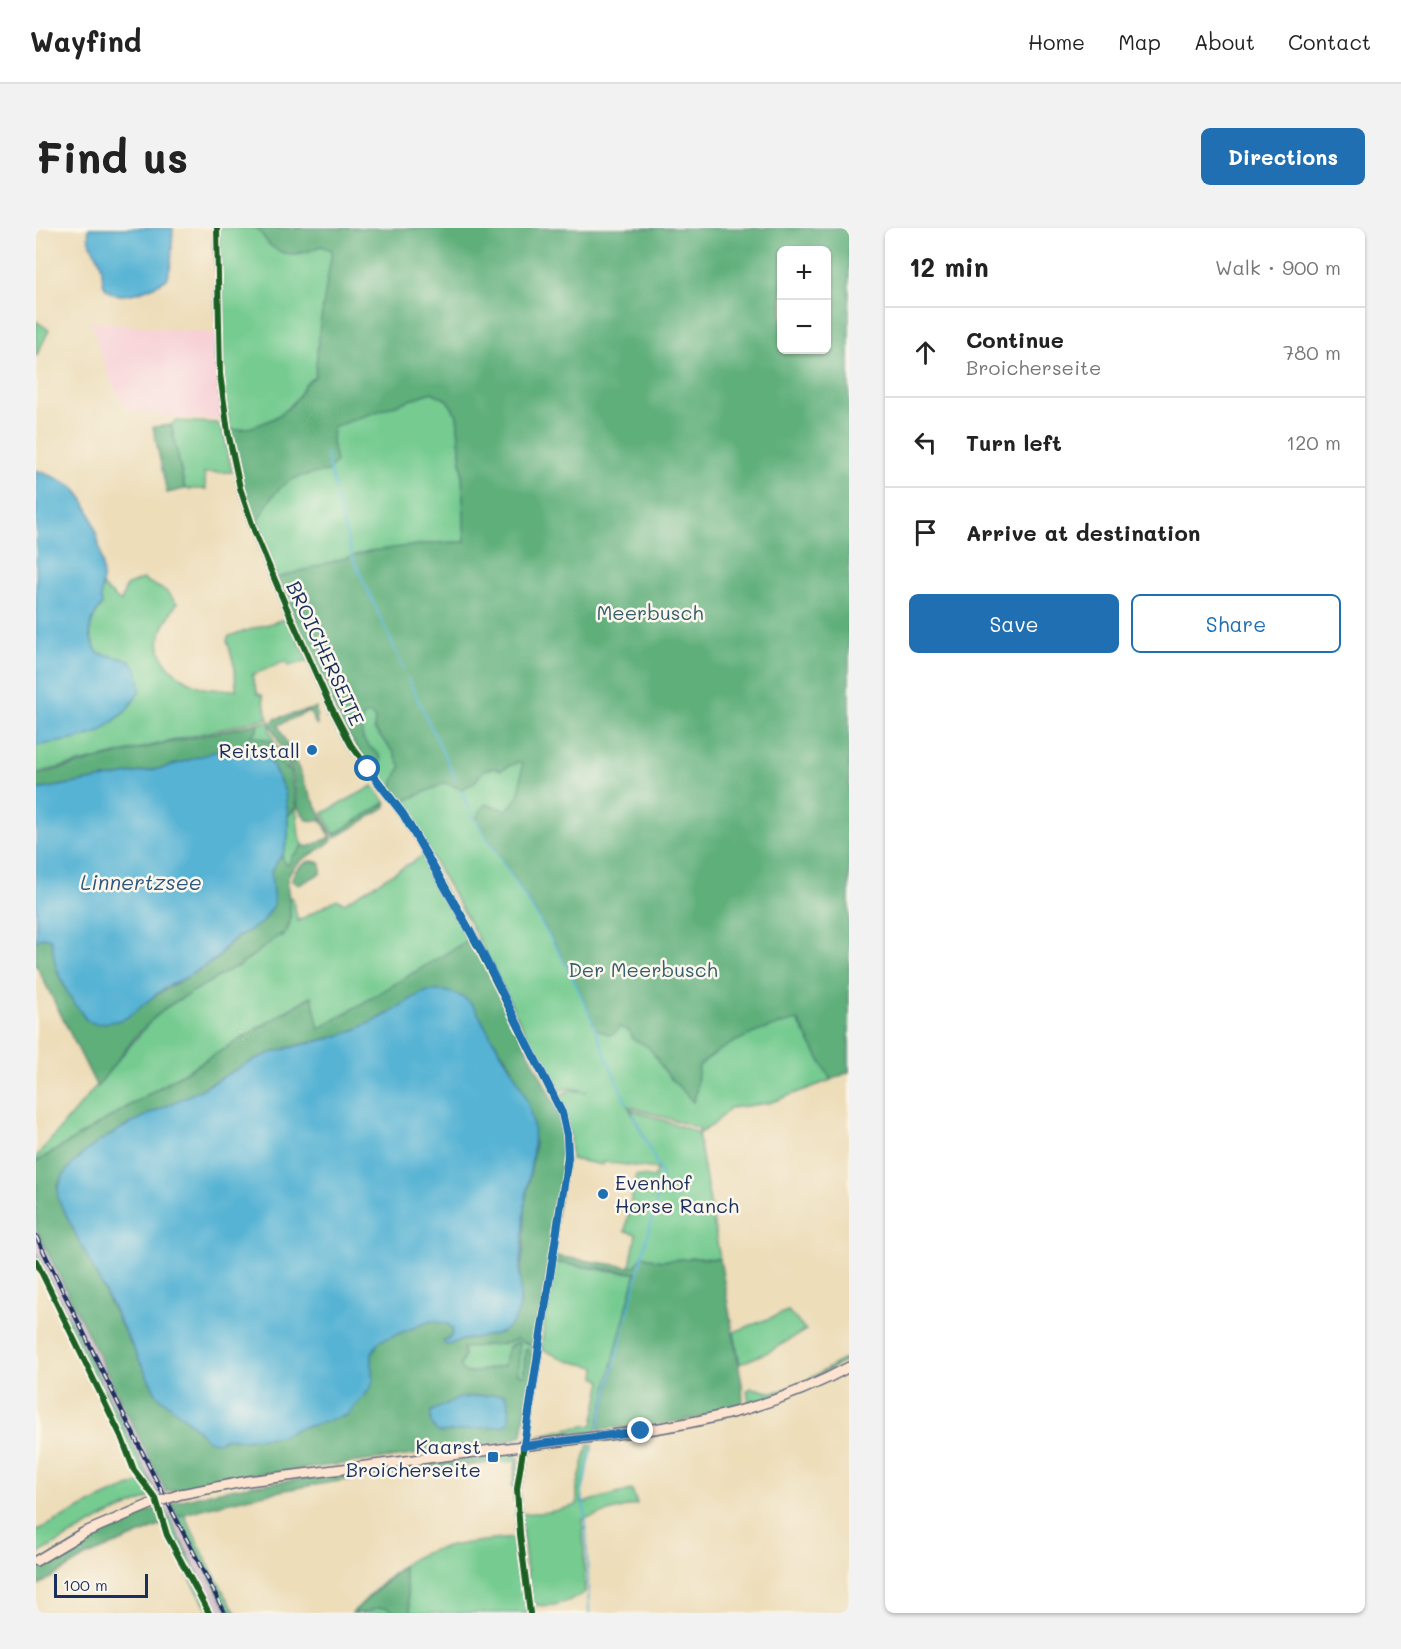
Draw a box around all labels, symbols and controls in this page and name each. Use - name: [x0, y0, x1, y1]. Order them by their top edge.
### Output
- text: Wayfind: [30, 23, 141, 59]
- text: Home: [1028, 28, 1085, 55]
- text: Map: [1118, 28, 1161, 55]
- text: About: [1194, 28, 1255, 55]
- text: Contact: [1288, 28, 1371, 55]
- button: Directions: [1201, 128, 1365, 185]
- text: Find us: [36, 129, 188, 184]
- map controls: [777, 246, 831, 354]
- button: +: [777, 246, 831, 300]
- text: 12 min: [909, 250, 989, 284]
- text: Walk · 900 m: [1215, 254, 1341, 280]
- button: −: [777, 300, 831, 354]
- text: Continue: [966, 325, 1064, 354]
- icon: ahead: [909, 336, 942, 369]
- text: 780 m: [1283, 339, 1341, 365]
- text: Broicherseite: [966, 354, 1101, 380]
- icon: left: [909, 426, 942, 459]
- text: Turn left: [966, 428, 1062, 457]
- text: 120 m: [1286, 429, 1341, 455]
- icon: arrive: [909, 516, 942, 549]
- text: Arrive at destination: [966, 518, 1201, 547]
- street label: BROICHERSEITE: [281, 576, 371, 730]
- button: Save: [909, 594, 1119, 653]
- button: Share: [1131, 594, 1341, 653]
- park label: Meerbusch: [596, 599, 704, 625]
- place label: Reitstall: [219, 737, 300, 763]
- marker: Reitstall: [305, 743, 319, 757]
- route start: [354, 755, 380, 781]
- water label: Linnertzsee: [80, 868, 202, 895]
- park label: Der Meerbusch: [568, 956, 718, 982]
- place label: Evenhof Horse Ranch: [615, 1169, 739, 1218]
- marker: Evenhof Horse Ranch: [596, 1187, 610, 1201]
- route end: [627, 1417, 653, 1443]
- place label: Kaarst Broicherseite: [346, 1433, 481, 1482]
- marker: Kaarst Broicherseite: [486, 1450, 500, 1464]
- scale bar: [54, 1571, 148, 1598]
- text: 100 m: [63, 1574, 108, 1595]

